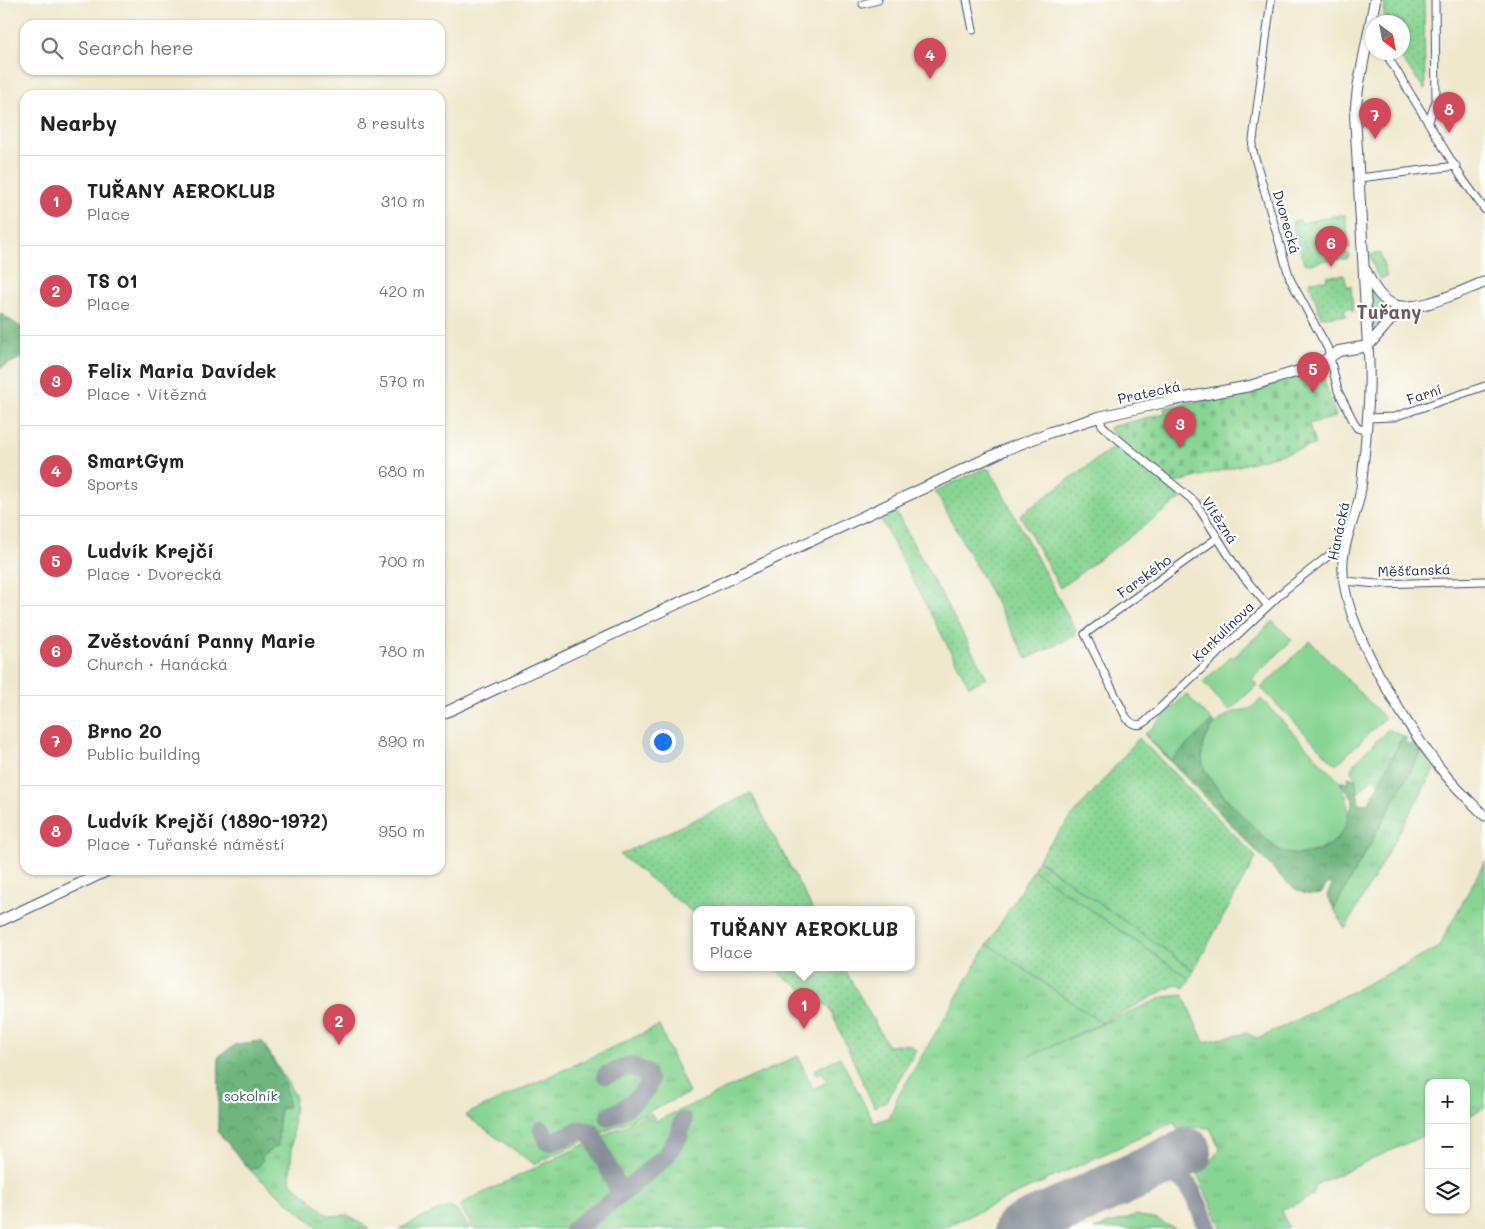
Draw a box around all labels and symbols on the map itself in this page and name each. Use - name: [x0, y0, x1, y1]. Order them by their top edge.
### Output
- north arrow: [1365, 15, 1410, 60]
- pin: 4: [914, 38, 946, 79]
- pin: 8: [1433, 92, 1465, 133]
- pin: 7: [1359, 98, 1391, 139]
- street label: Dvorecká: [1269, 188, 1305, 256]
- pin: 6: [1315, 226, 1347, 267]
- district label: Tuřany: [1357, 299, 1421, 324]
- pin: 5: [1297, 352, 1329, 393]
- street label: Pratecká: [1116, 376, 1182, 408]
- street label: Farní: [1404, 379, 1444, 409]
- pin: 3: [1164, 407, 1196, 448]
- street label: Vítězná: [1198, 493, 1242, 547]
- street label: Hanácká: [1323, 500, 1353, 562]
- street label: Farského: [1113, 550, 1175, 602]
- street label: Měšťanská: [1377, 559, 1451, 581]
- street label: Karkulínova: [1188, 597, 1258, 665]
- your location: [650, 729, 676, 755]
- pin: 1: [788, 988, 820, 1029]
- pin: 2: [323, 1004, 355, 1045]
- park label: sokolník: [224, 1086, 278, 1105]

